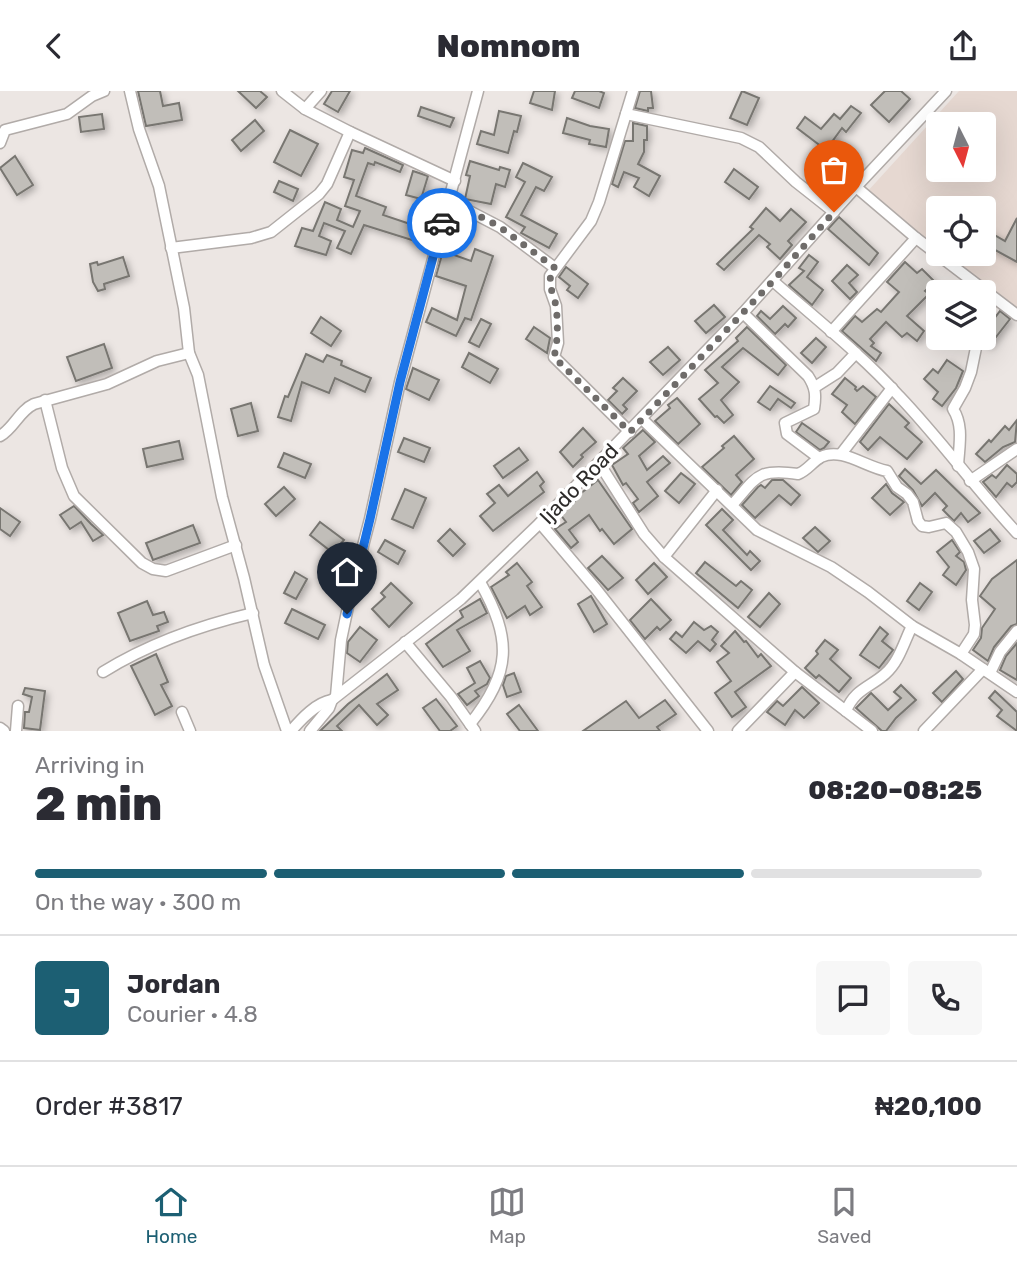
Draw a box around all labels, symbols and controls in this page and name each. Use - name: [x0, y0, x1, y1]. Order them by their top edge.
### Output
- icon: back: [35, 27, 73, 65]
- text: Nomnom: [437, 27, 580, 65]
- icon: share: [944, 27, 982, 65]
- north arrow: [926, 112, 996, 182]
- map controls: [926, 112, 996, 350]
- pin: [804, 140, 864, 212]
- icon: bag: [815, 151, 853, 189]
- courier: [407, 188, 477, 258]
- button: locate: [926, 196, 996, 266]
- icon: car: [423, 204, 461, 242]
- button: layers: [926, 280, 996, 350]
- street label: Ijado Road: [534, 438, 623, 529]
- pin: [317, 542, 377, 614]
- icon: home: [328, 553, 366, 591]
- text: Arriving in: [35, 751, 145, 779]
- text: 08:20–08:25: [808, 775, 982, 806]
- text: 2 min: [35, 777, 162, 832]
- text: On the way · 300 m: [35, 888, 241, 916]
- button: chat: [816, 961, 890, 1035]
- button: phone: [908, 961, 982, 1035]
- text: Jordan: [127, 969, 220, 1000]
- text: J: [63, 983, 81, 1014]
- text: Courier · 4.8: [127, 1000, 258, 1028]
- text: Order #3817: [35, 1091, 183, 1122]
- text: ₦20,100: [875, 1091, 982, 1122]
- tab: Home: [145, 1183, 197, 1248]
- tab: Map: [488, 1183, 526, 1248]
- tab: Saved: [817, 1183, 872, 1248]

